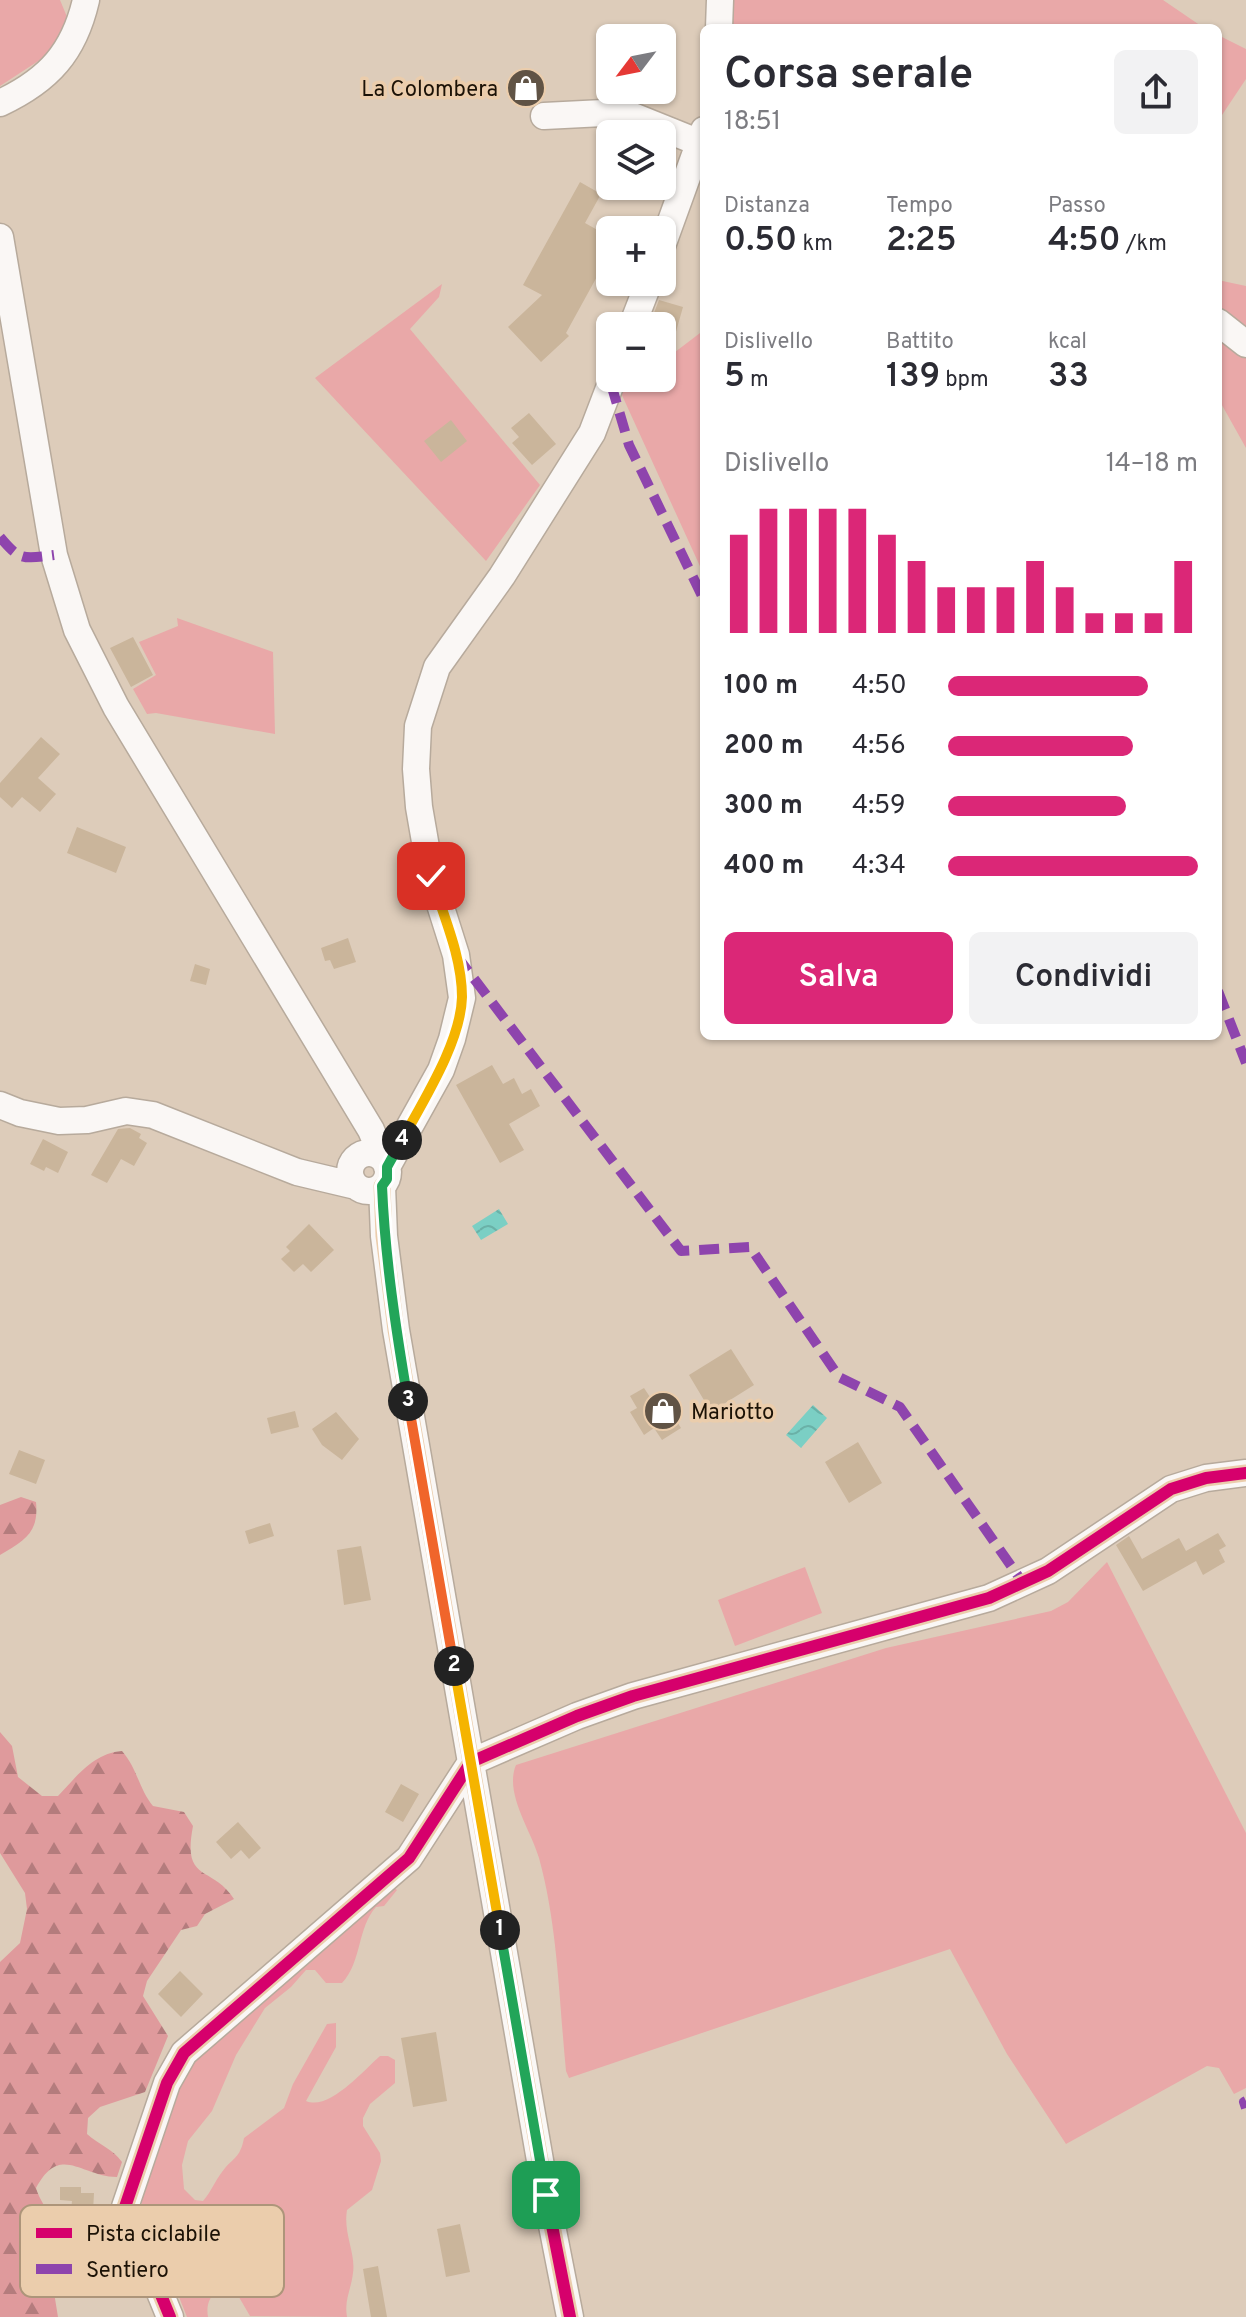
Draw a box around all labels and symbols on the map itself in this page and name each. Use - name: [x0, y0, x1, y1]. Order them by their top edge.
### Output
- north arrow: [596, 24, 676, 104]
- shop icon: La Colombera: [505, 67, 547, 109]
- place label: La Colombera: [361, 77, 498, 104]
- pin: [397, 842, 465, 910]
- pin: 4: [382, 1120, 422, 1160]
- pin: 3: [388, 1381, 428, 1421]
- shop icon: Mariotto: [642, 1390, 684, 1432]
- place label: Mariotto: [691, 1400, 774, 1427]
- pin: 2: [434, 1646, 474, 1686]
- pin: 1: [480, 1910, 520, 1950]
- pin: [512, 2161, 580, 2229]
- legend: [20, 2205, 284, 2297]
- text: Pista ciclabile: [86, 2222, 221, 2249]
- text: Sentiero: [86, 2258, 169, 2285]

